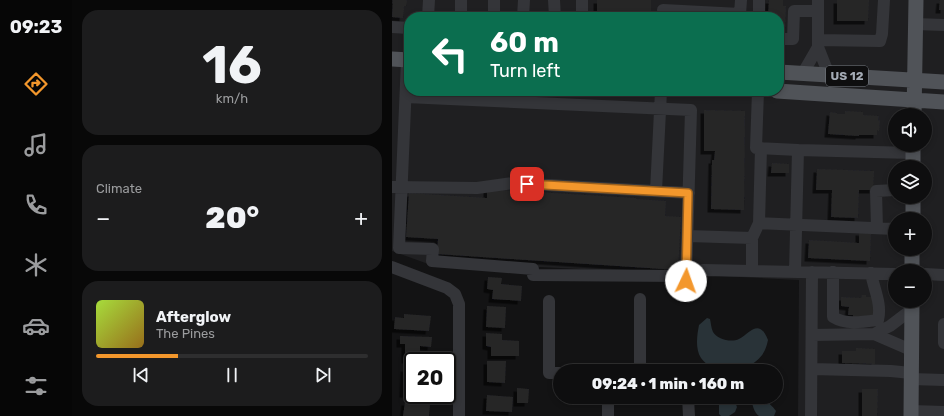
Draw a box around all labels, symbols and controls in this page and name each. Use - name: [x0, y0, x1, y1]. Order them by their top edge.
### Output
- text: 09:23: [10, 16, 62, 38]
- text: 60 m: [490, 26, 559, 59]
- icon: left: [424, 28, 476, 80]
- text: 16: [202, 34, 262, 96]
- text: Turn left: [490, 60, 560, 82]
- road number: US 12: [826, 66, 868, 86]
- icon: directions: [22, 70, 50, 98]
- text: km/h: [216, 91, 248, 106]
- map controls: [888, 108, 932, 308]
- button: sound: [888, 108, 932, 152]
- icon: music: [22, 131, 50, 159]
- button: layers: [888, 160, 932, 204]
- pin: [510, 167, 544, 201]
- icon: arrive: [516, 173, 538, 195]
- text: Climate: [96, 181, 142, 196]
- icon: phone: [22, 191, 50, 219]
- text: 20°: [205, 200, 259, 236]
- text: −: [96, 205, 110, 232]
- text: +: [354, 205, 368, 232]
- button: +: [888, 212, 932, 256]
- icon: climate: [22, 251, 50, 279]
- position arrow: [665, 260, 707, 302]
- button: −: [888, 264, 932, 308]
- text: Afterglow: [156, 308, 231, 326]
- icon: car: [22, 312, 50, 340]
- text: The Pines: [156, 326, 215, 341]
- speed limit sign: 20: [404, 352, 456, 404]
- icon: previous: [130, 364, 152, 386]
- icon: pause: [221, 364, 243, 386]
- icon: next: [312, 364, 334, 386]
- icon: filters: [22, 372, 50, 400]
- text: 09:24 · 1 min · 160 m: [592, 375, 744, 393]

